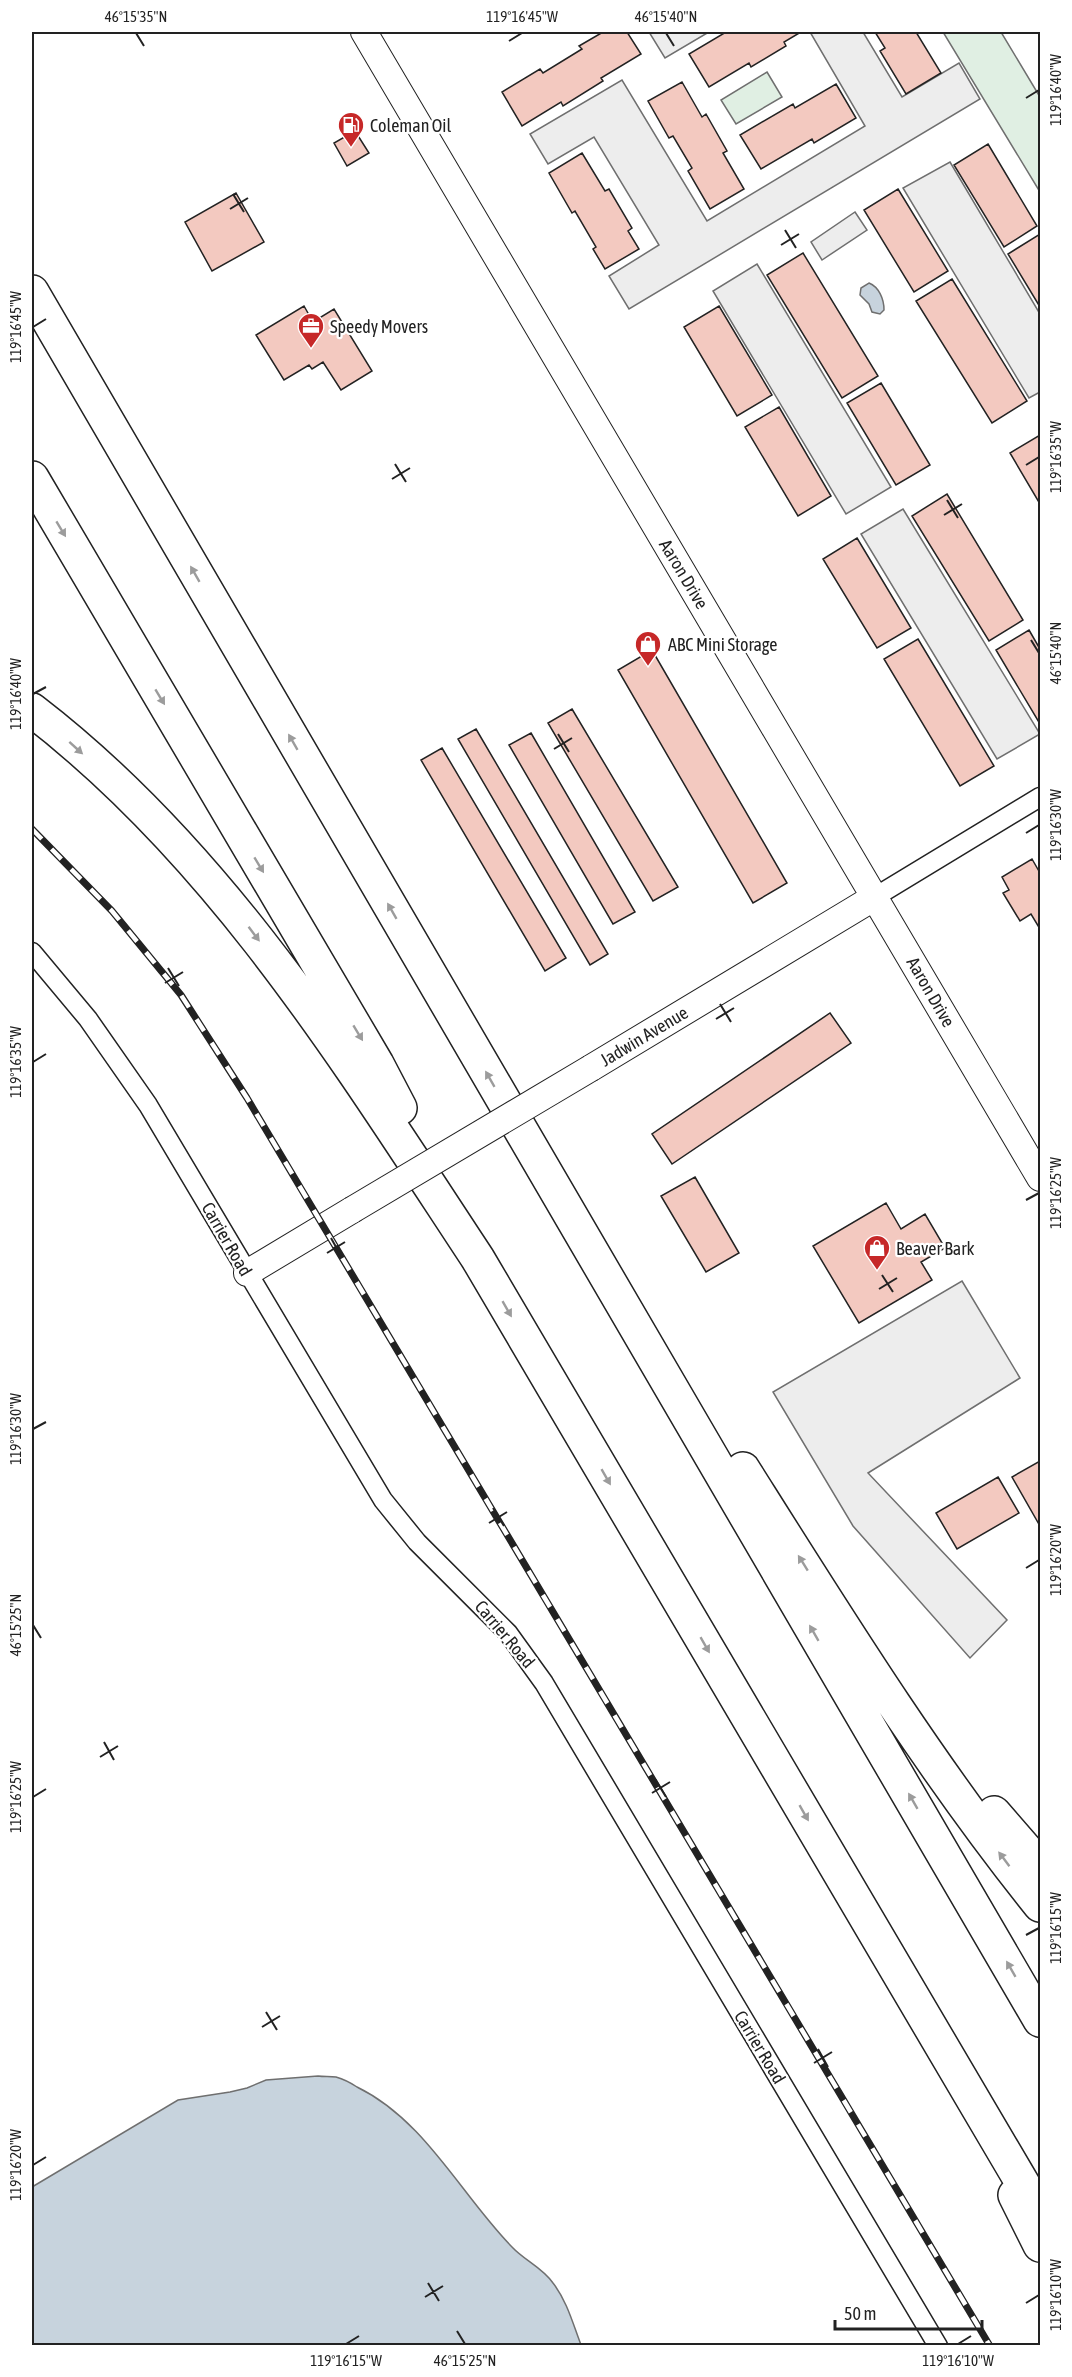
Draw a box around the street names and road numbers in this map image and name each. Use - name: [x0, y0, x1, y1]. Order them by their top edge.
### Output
- street label: Aaron Drive: [655, 536, 713, 612]
- street label: Aaron Drive: [903, 953, 959, 1031]
- street label: Jadwin Avenue: [596, 1002, 692, 1070]
- street label: Carrier Road: [198, 1198, 256, 1280]
- street label: Carrier Road: [471, 1596, 539, 1672]
- street label: Carrier Road: [730, 2007, 790, 2087]

